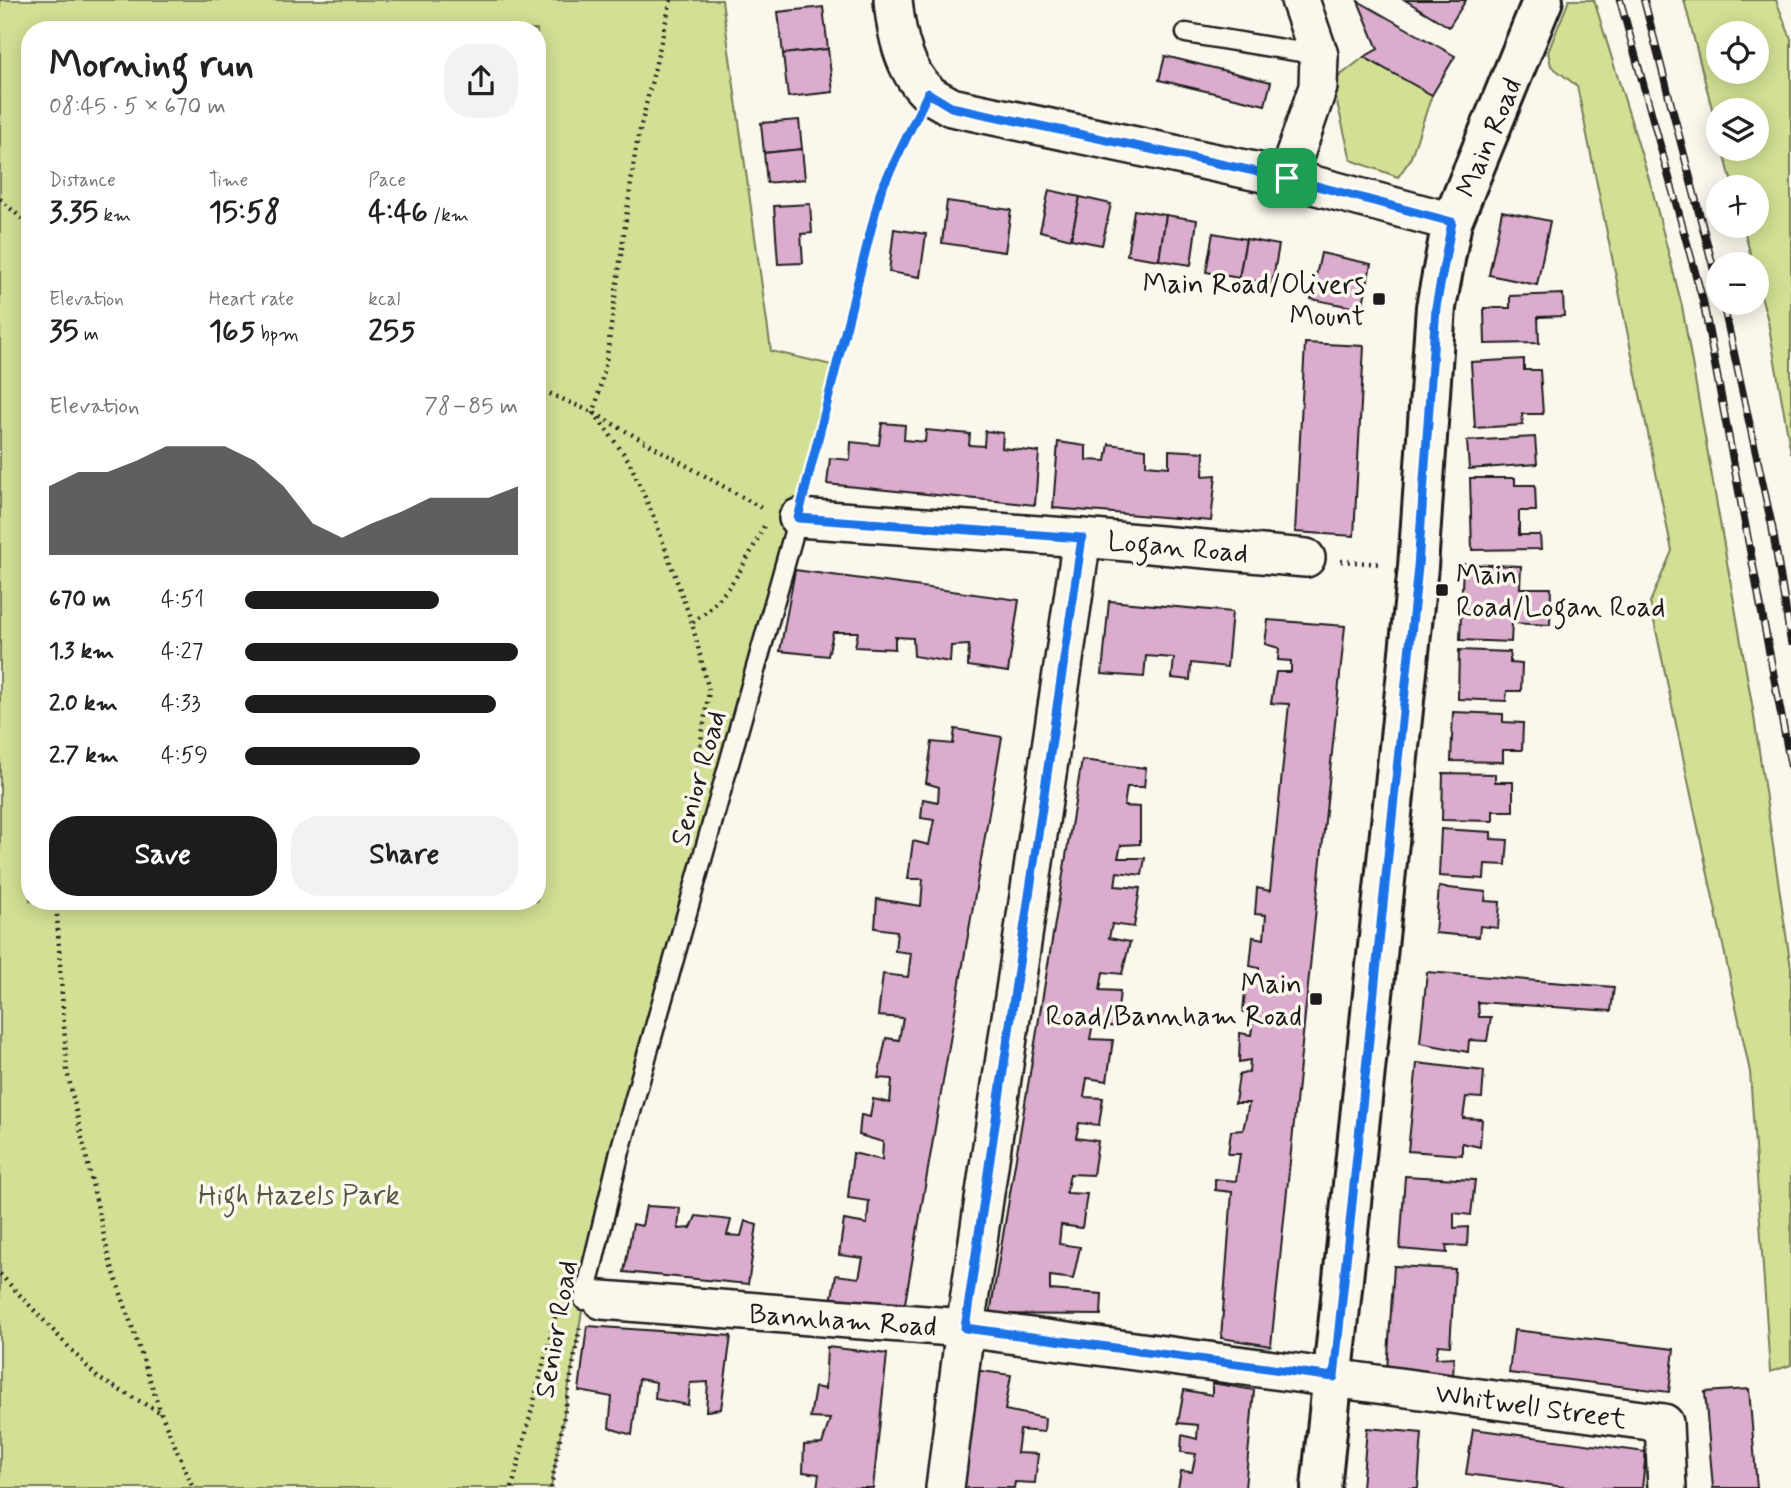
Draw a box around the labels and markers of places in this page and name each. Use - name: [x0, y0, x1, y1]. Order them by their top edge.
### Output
- pin: [1257, 148, 1317, 208]
- place label: Main Road/Olivers Mount: [1143, 267, 1365, 336]
- marker: Main Road/Olivers Mount: [1371, 291, 1387, 307]
- place label: Main Road/Logan Road: [1456, 558, 1665, 630]
- marker: Main Road/Logan Road: [1434, 582, 1450, 598]
- place label: Main Road/Bannham Road: [1046, 967, 1302, 1036]
- marker: Main Road/Bannham Road: [1308, 991, 1324, 1007]

